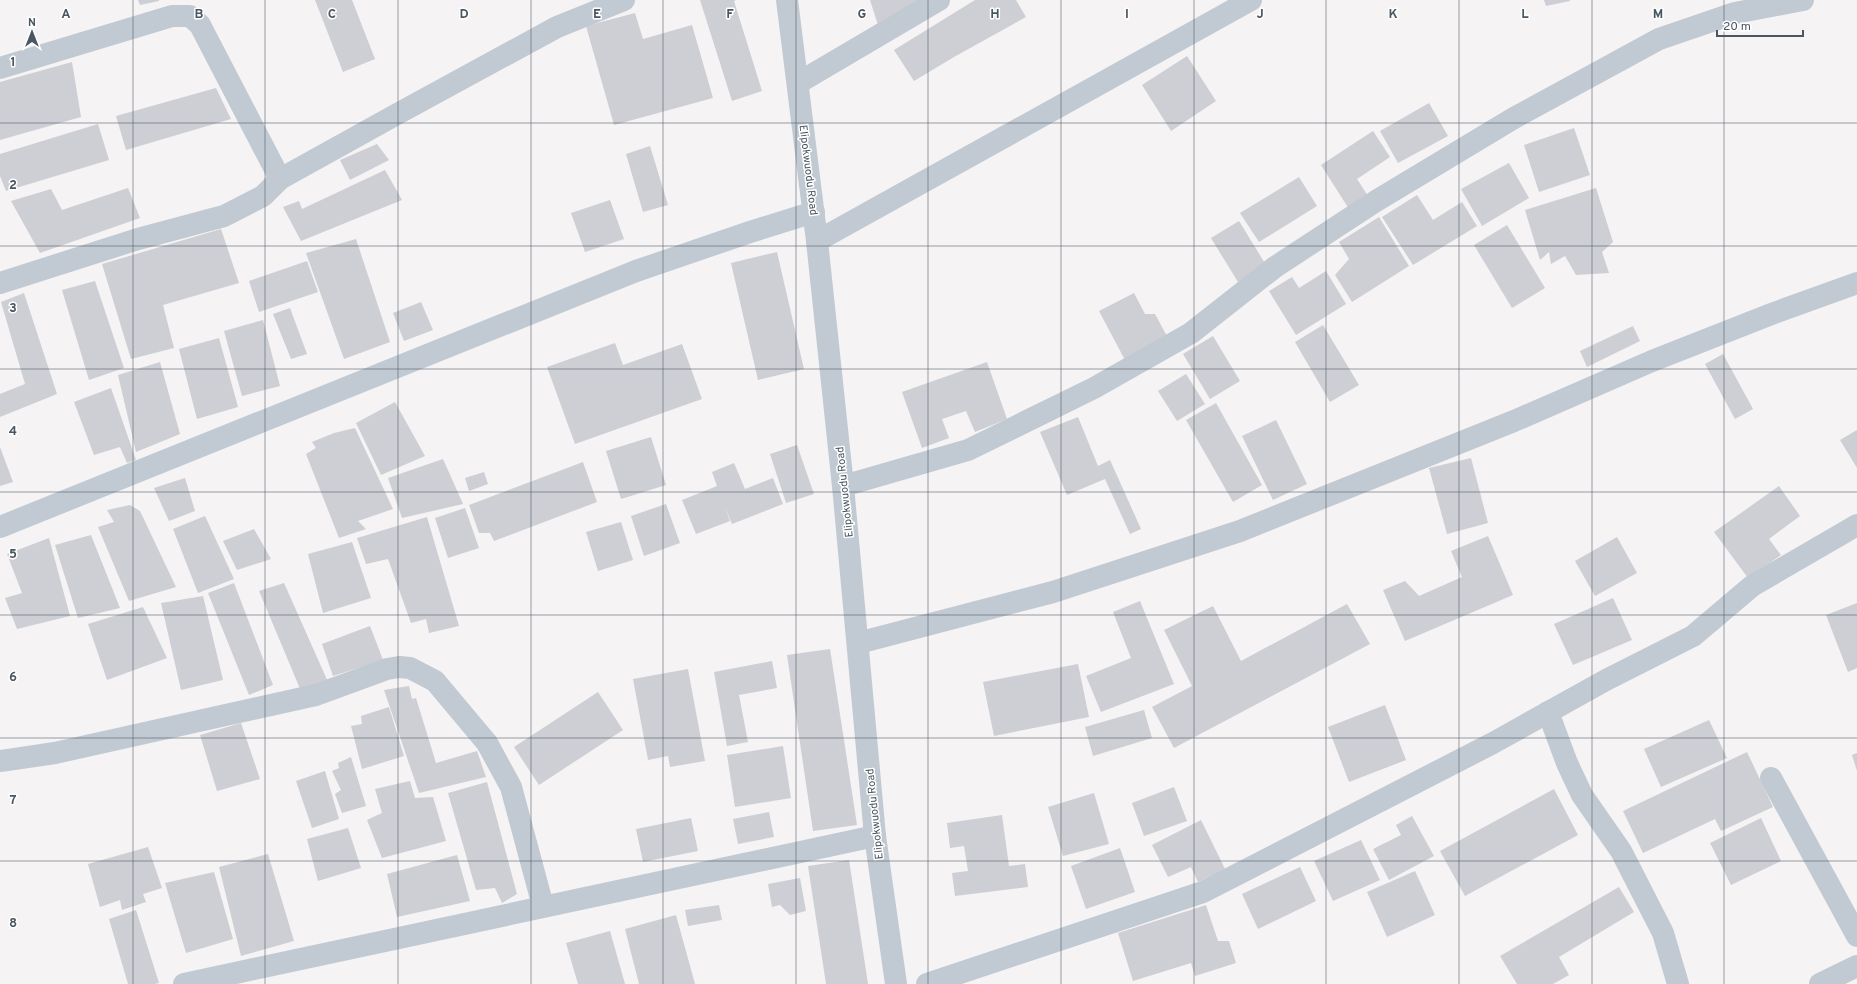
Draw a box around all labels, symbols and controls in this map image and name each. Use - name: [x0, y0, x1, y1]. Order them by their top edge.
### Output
- text: A: [61, 7, 71, 23]
- text: B: [195, 7, 204, 23]
- text: C: [328, 7, 336, 23]
- text: D: [459, 7, 469, 23]
- text: E: [593, 7, 601, 23]
- text: F: [726, 7, 734, 23]
- text: G: [858, 7, 867, 23]
- text: H: [990, 7, 1000, 23]
- text: I: [1125, 7, 1129, 23]
- text: J: [1256, 7, 1264, 23]
- text: K: [1388, 7, 1398, 23]
- text: L: [1521, 7, 1529, 23]
- text: M: [1653, 7, 1663, 23]
- north arrow: [12, 12, 52, 52]
- scale bar: [1717, 12, 1803, 38]
- text: N: [28, 16, 36, 30]
- text: 20 m: [1723, 19, 1751, 35]
- text: 1: [10, 55, 16, 71]
- street label: Elipokwuodu Road: [796, 124, 821, 216]
- text: 2: [9, 178, 17, 194]
- text: 3: [9, 301, 17, 317]
- text: 4: [9, 424, 17, 440]
- street label: Elipokwuodu Road: [833, 446, 857, 538]
- text: 5: [9, 547, 17, 563]
- text: 6: [9, 670, 17, 686]
- street label: Elipokwuodu Road: [863, 768, 887, 860]
- text: 7: [10, 793, 17, 809]
- text: 8: [9, 916, 17, 932]

